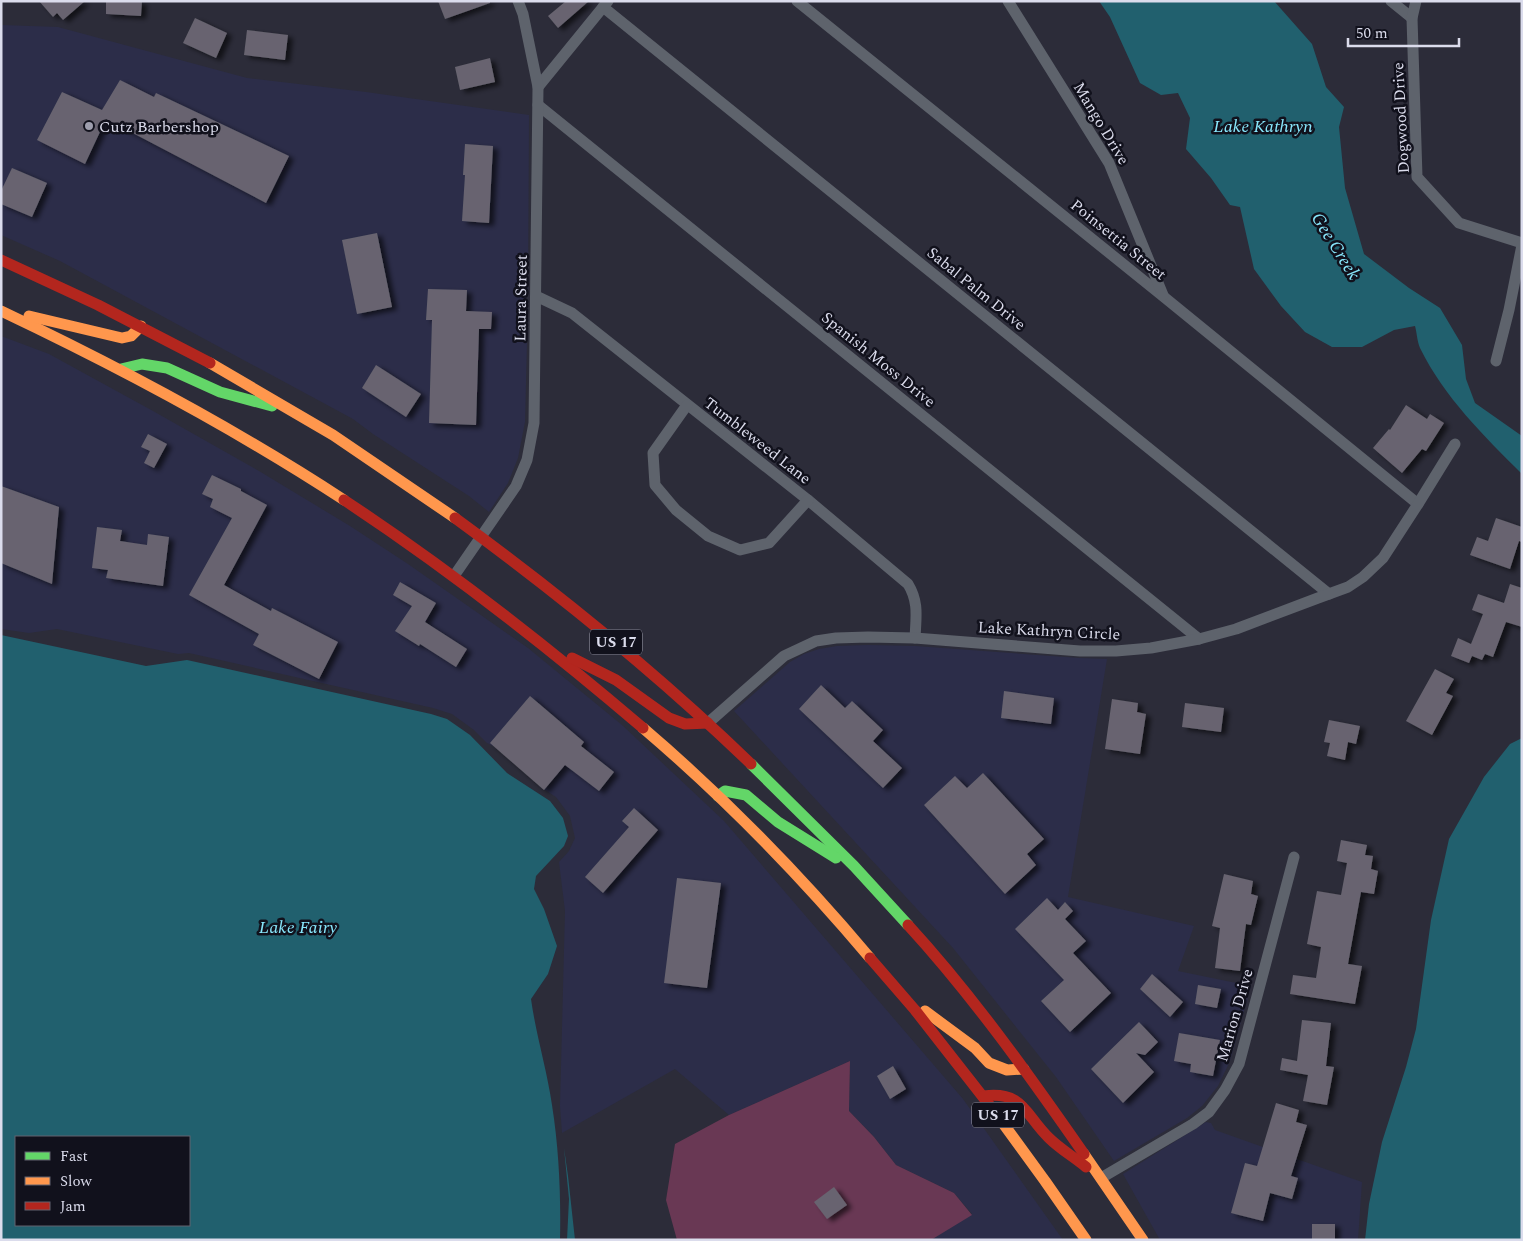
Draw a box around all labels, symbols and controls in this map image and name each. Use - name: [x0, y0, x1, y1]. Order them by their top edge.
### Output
- scale bar: [1348, 15, 1459, 47]
- text: 50 m: [1356, 22, 1388, 45]
- street label: Dogwood Drive: [1386, 62, 1416, 174]
- street label: Mango Drive: [1067, 78, 1135, 169]
- water label: Lake Kathryn: [1213, 113, 1313, 140]
- place label: Cutz Barbershop: [99, 115, 219, 139]
- marker: Cutz Barbershop: [83, 120, 95, 132]
- street label: Poinsettia Street: [1065, 193, 1172, 286]
- water label: Gee Creek: [1304, 207, 1367, 286]
- street label: Sabal Palm Drive: [922, 241, 1031, 336]
- street label: Laura Street: [508, 254, 534, 342]
- street label: Spanish Moss Drive: [816, 306, 941, 413]
- street label: Tumbleweed Lane: [699, 391, 816, 490]
- street label: Lake Kathryn Circle: [977, 615, 1121, 647]
- road number: US 17: [590, 630, 642, 654]
- water label: Lake Fairy: [259, 914, 337, 941]
- street label: Marion Drive: [1210, 966, 1260, 1065]
- road number: US 17: [972, 1102, 1024, 1128]
- legend: [15, 1136, 190, 1226]
- text: Fast: [60, 1145, 88, 1168]
- text: Slow: [60, 1170, 92, 1193]
- text: Jam: [60, 1195, 86, 1218]

